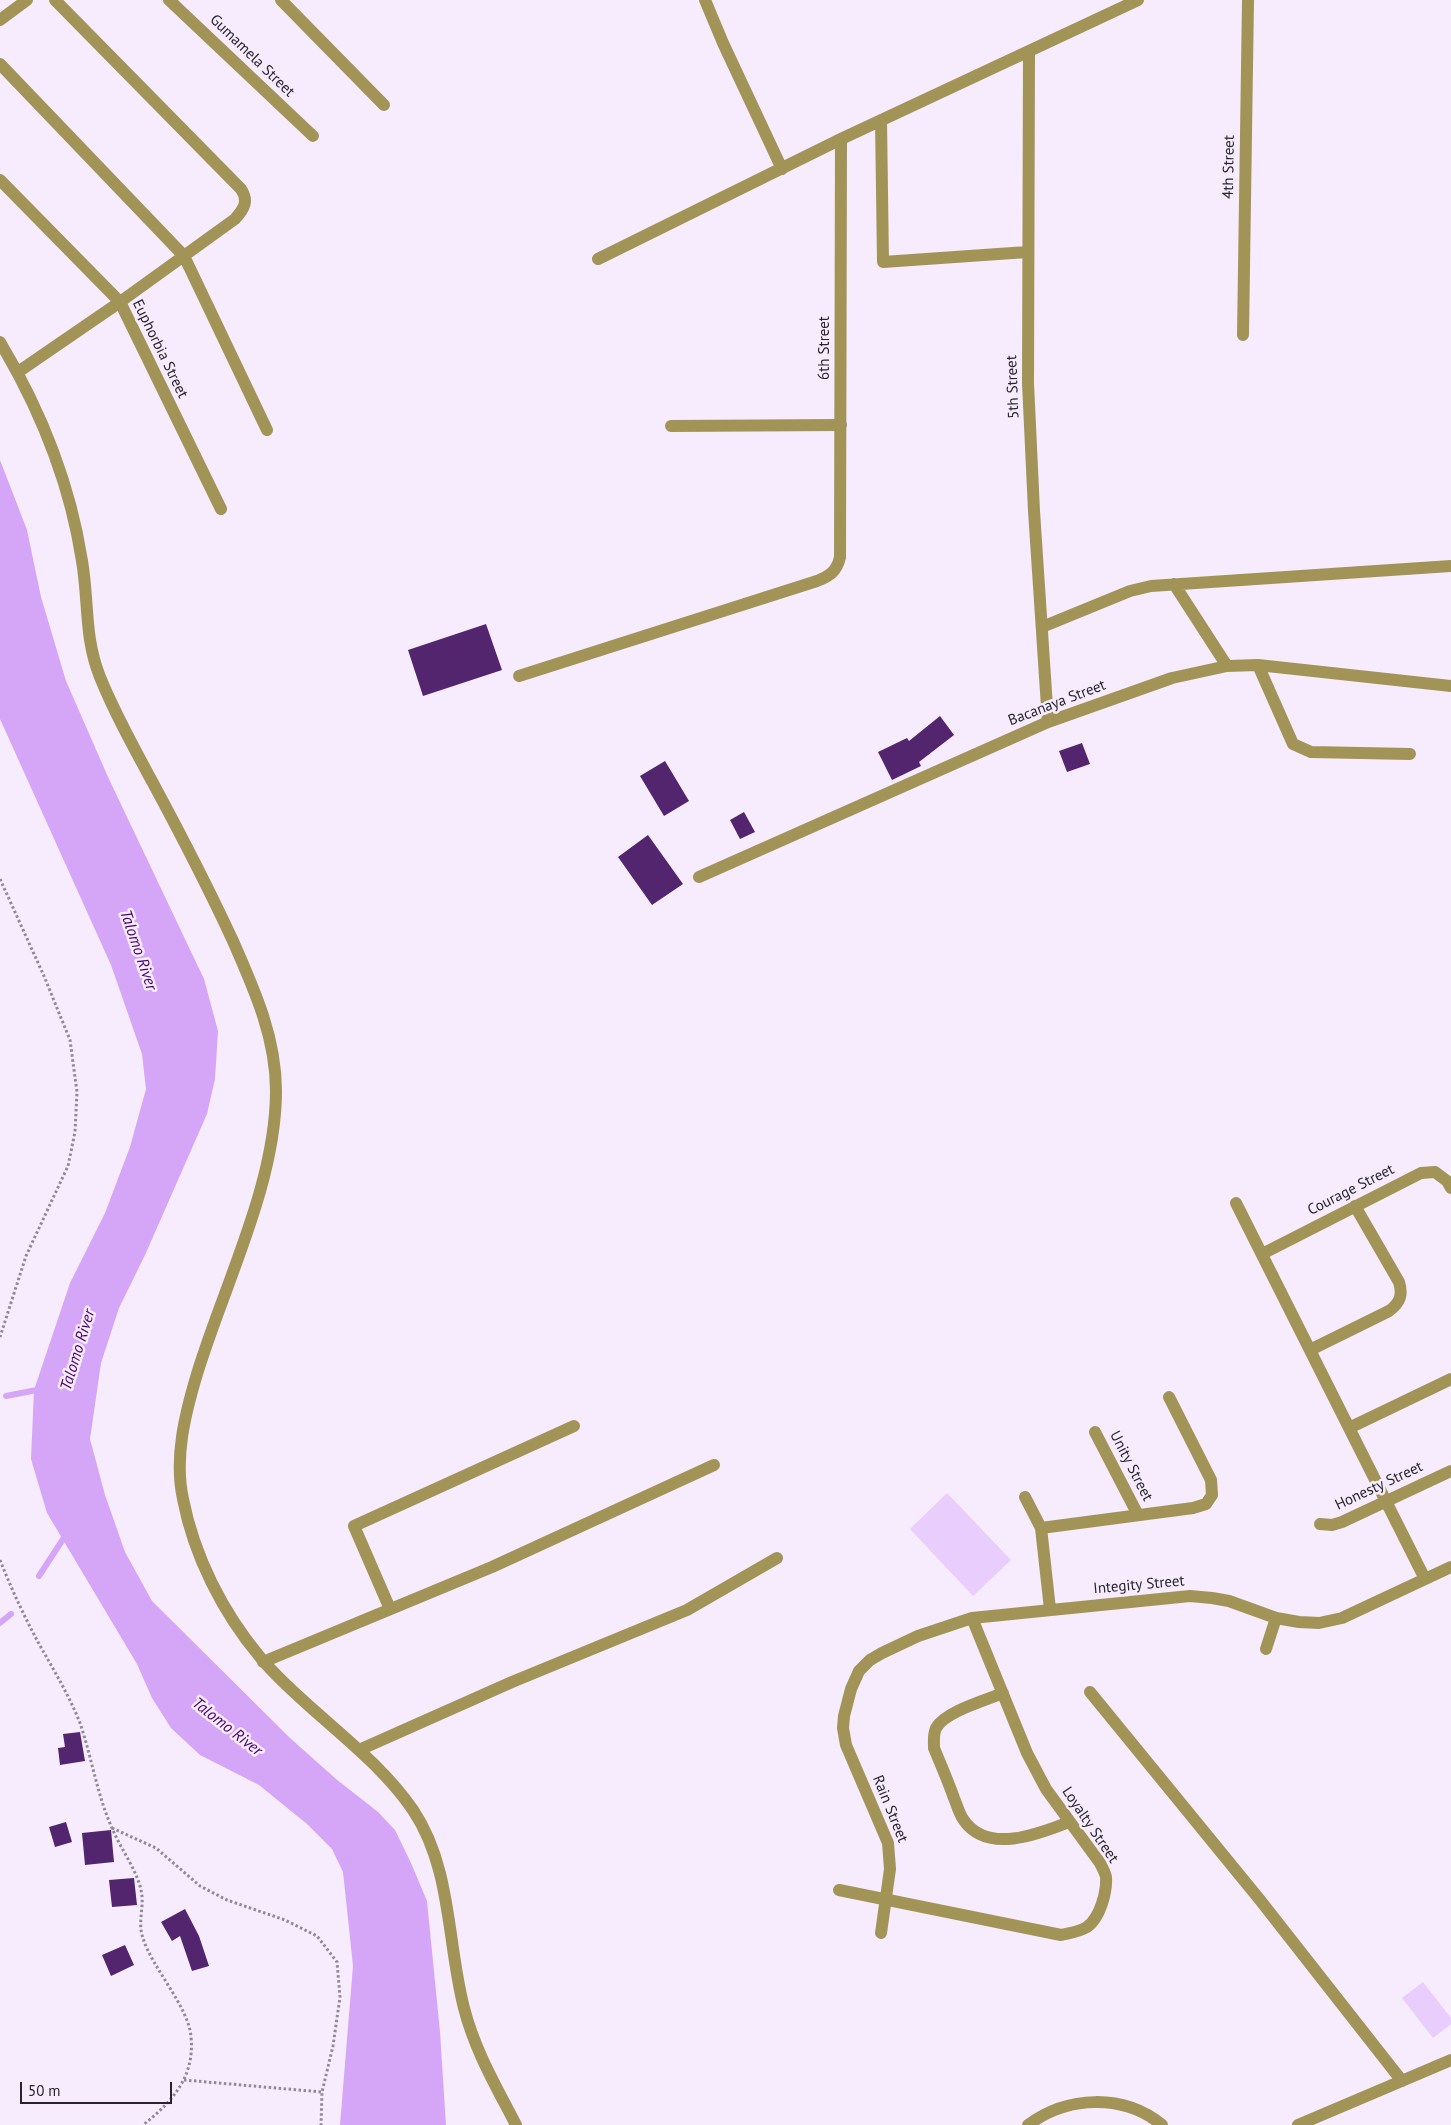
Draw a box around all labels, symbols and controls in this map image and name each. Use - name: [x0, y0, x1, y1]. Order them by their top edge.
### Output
- street label: Gumamela Street: [206, 11, 298, 101]
- street label: 4th Street: [1219, 135, 1239, 199]
- street label: Euphorbia Street: [128, 297, 192, 401]
- street label: 6th Street: [816, 316, 834, 380]
- street label: 5th Street: [1003, 355, 1023, 419]
- street label: Bacanaya Street: [1006, 676, 1108, 730]
- water label: Talomo River: [115, 907, 161, 993]
- street label: Courage Street: [1305, 1160, 1397, 1220]
- water label: Talomo River: [57, 1307, 99, 1393]
- street label: Unity Street: [1106, 1428, 1156, 1504]
- street label: Honesty Street: [1332, 1458, 1426, 1514]
- street label: Integity Street: [1093, 1572, 1185, 1598]
- water label: Talomo River: [188, 1694, 266, 1760]
- street label: Rain Street: [868, 1773, 912, 1845]
- street label: Loyalty Street: [1058, 1784, 1122, 1866]
- scale bar: [22, 2072, 175, 2104]
- text: 50 m: [28, 2081, 61, 2100]

